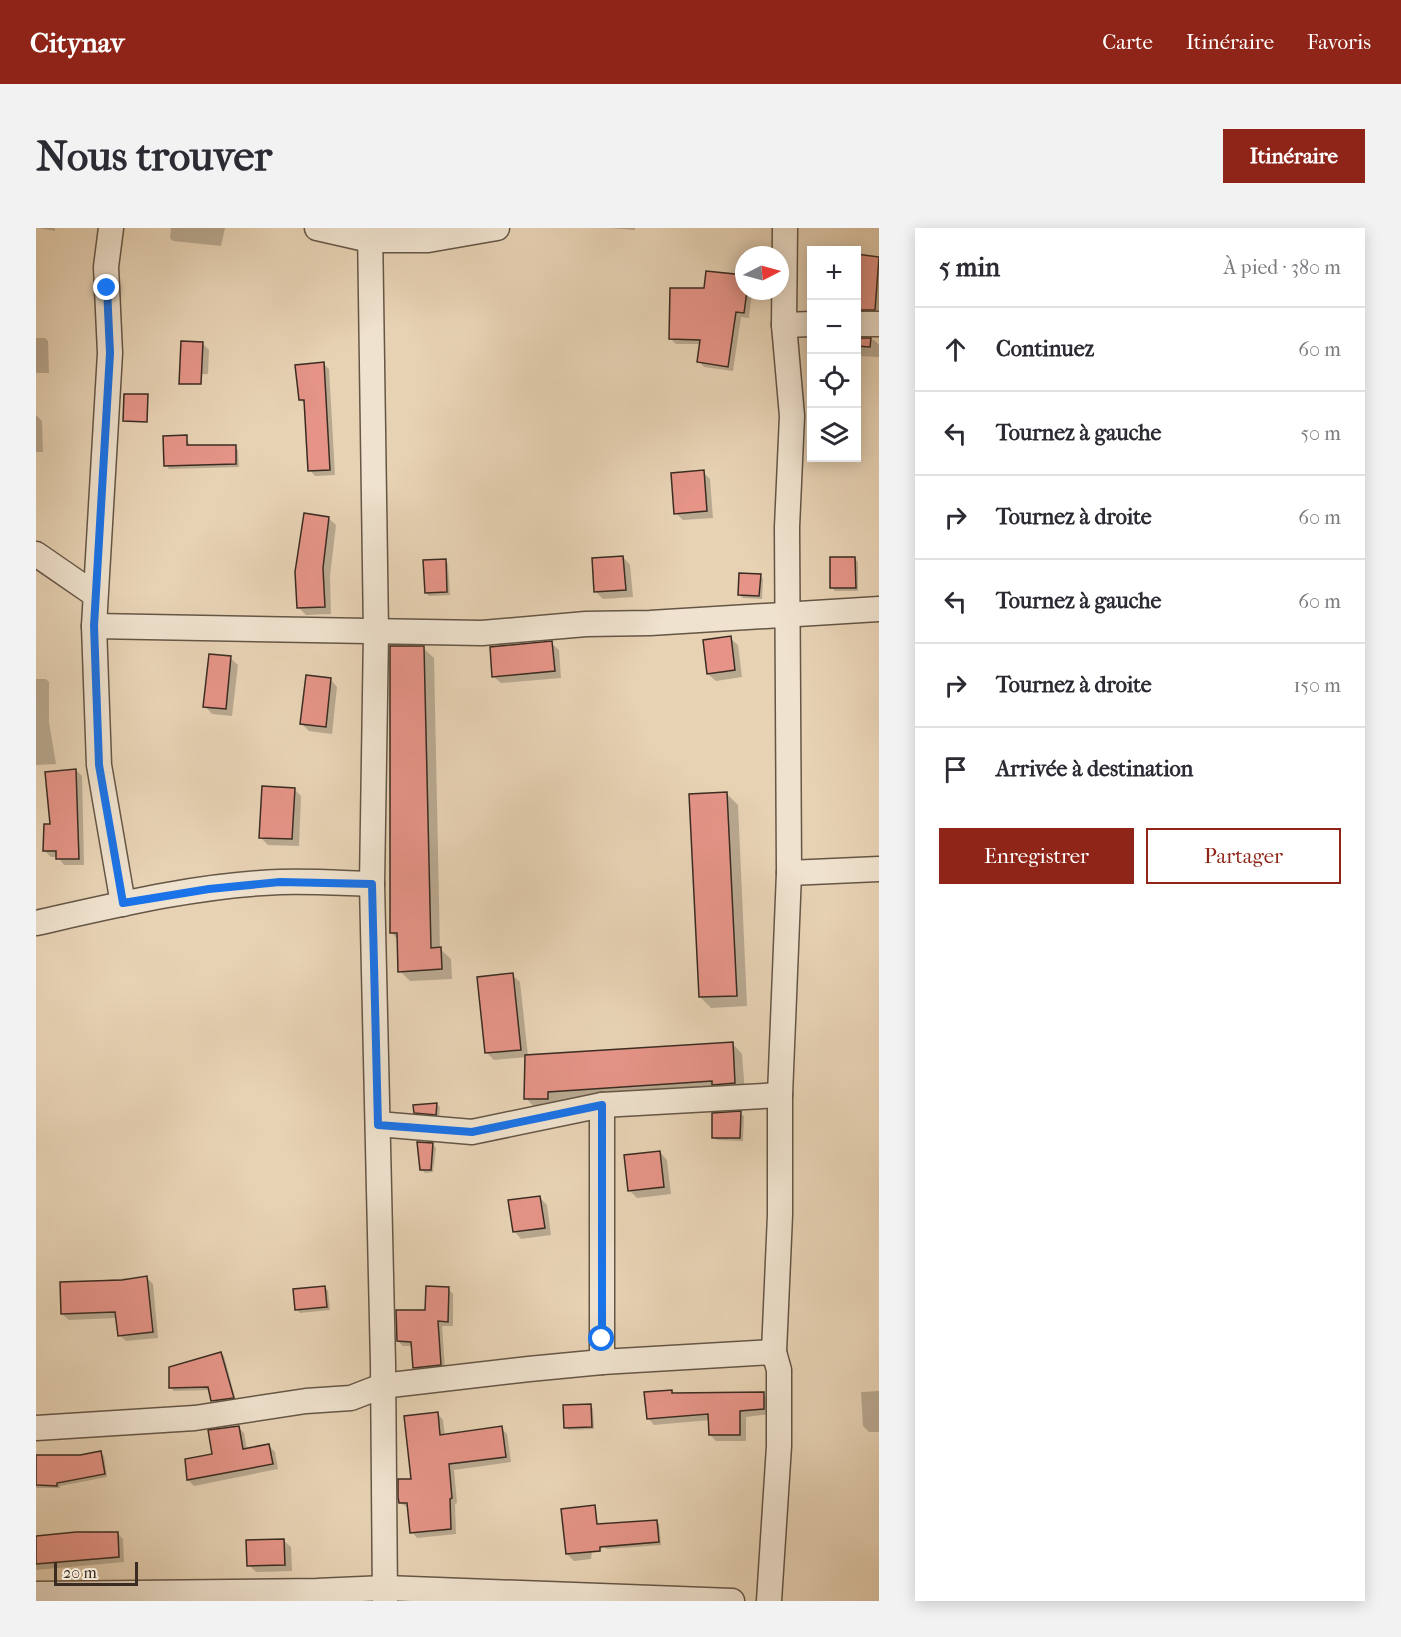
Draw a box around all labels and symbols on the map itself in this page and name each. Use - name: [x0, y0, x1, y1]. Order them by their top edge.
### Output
- north arrow: [735, 246, 789, 300]
- route end: [93, 274, 119, 300]
- route start: [588, 1325, 614, 1351]
- scale bar: [54, 1559, 138, 1586]

